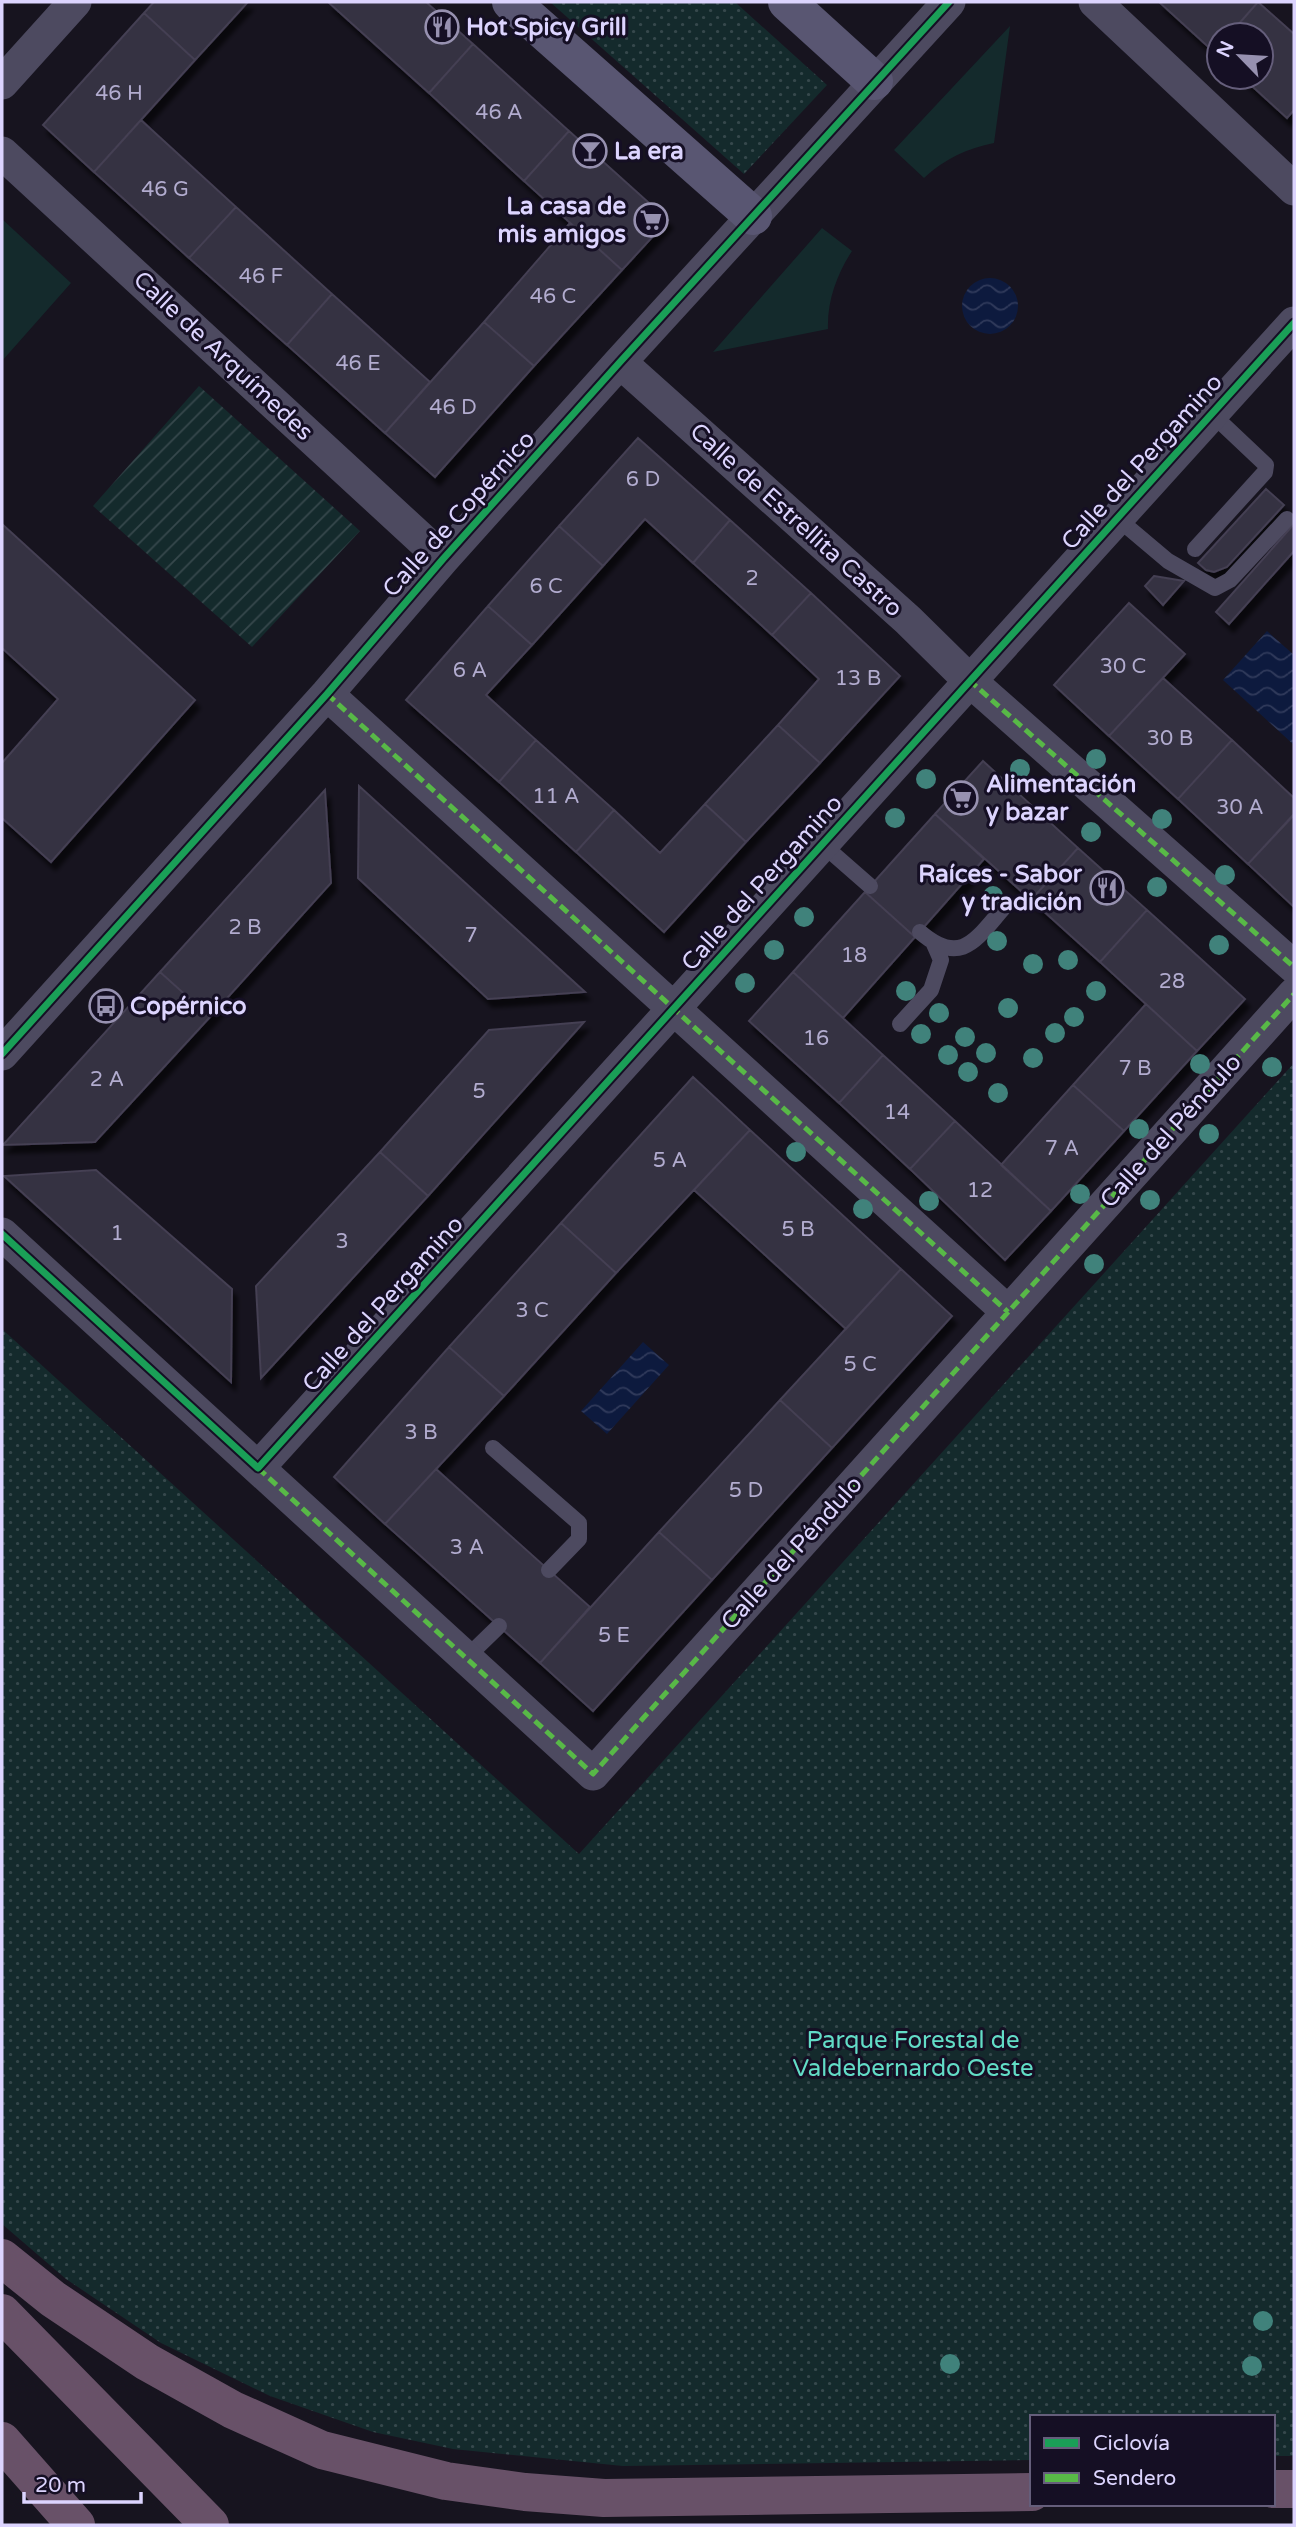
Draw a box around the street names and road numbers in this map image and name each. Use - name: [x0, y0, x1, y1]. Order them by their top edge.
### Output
- street label: Calle de Arquímedes: [127, 265, 319, 447]
- street label: Calle del Pergamino: [1055, 368, 1229, 556]
- street label: Calle de Estrellita Castro: [684, 417, 908, 623]
- street label: Calle de Copérnico: [377, 425, 541, 603]
- street label: Calle del Pergamino: [675, 789, 849, 977]
- street label: Calle del Péndulo: [1094, 1048, 1248, 1214]
- street label: Calle del Pergamino: [296, 1210, 470, 1398]
- street label: Calle del Péndulo: [715, 1470, 869, 1636]

